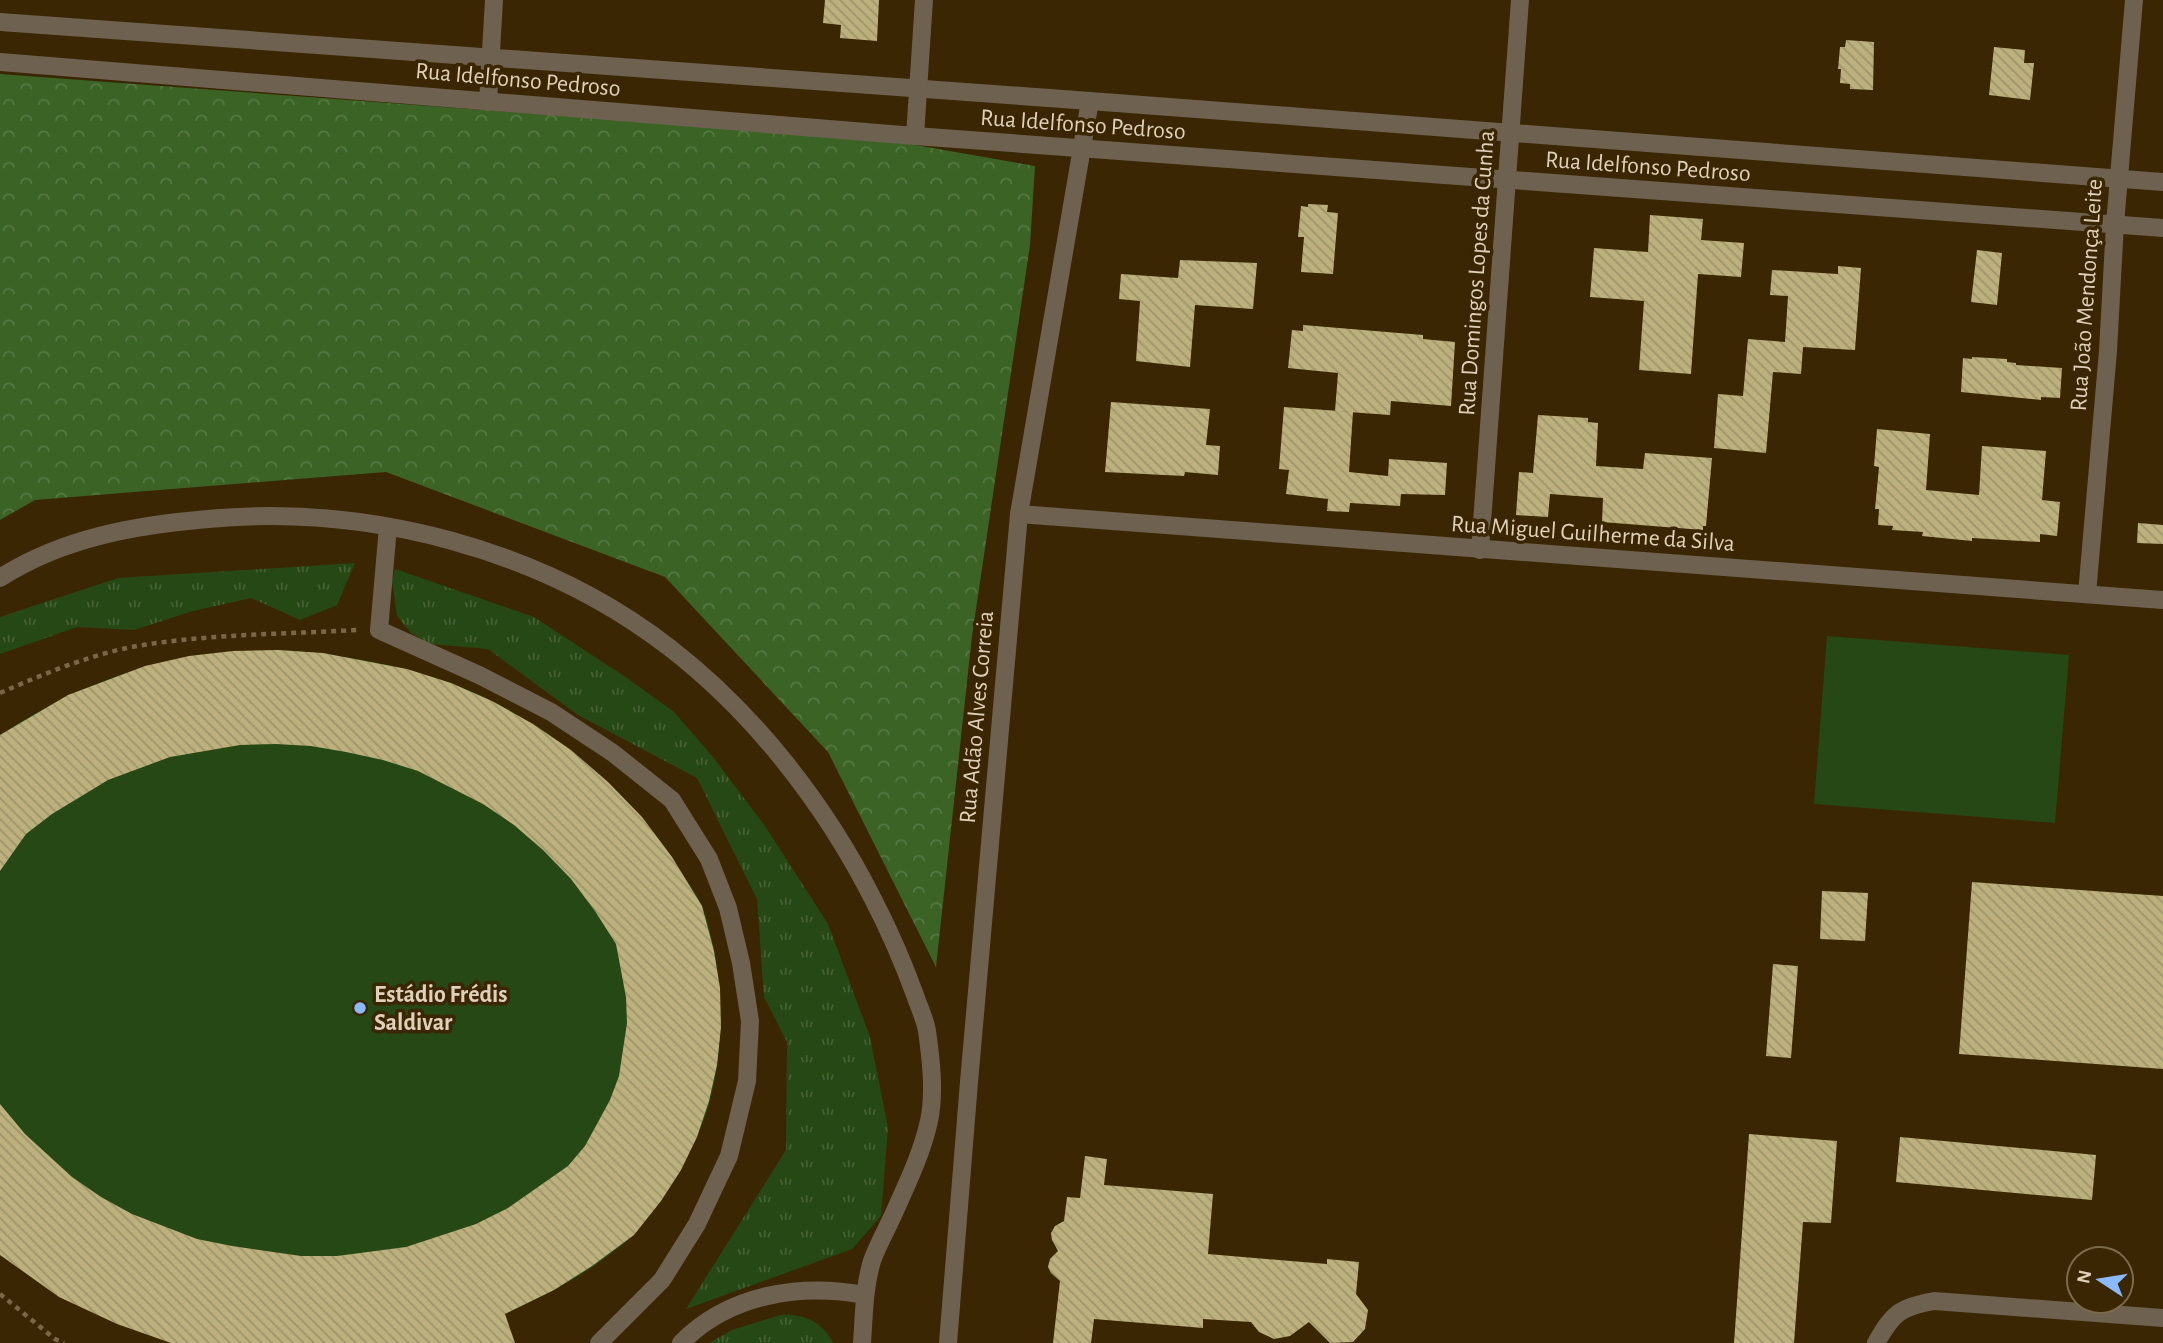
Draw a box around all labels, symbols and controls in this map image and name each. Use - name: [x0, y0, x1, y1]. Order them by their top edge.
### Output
- street label: Rua Idelfonso Pedroso: [414, 59, 622, 101]
- street label: Rua Idelfonso Pedroso: [979, 106, 1187, 144]
- street label: Rua Domingos Lopes da Cunha: [1455, 130, 1499, 417]
- street label: Rua Idelfonso Pedroso: [1544, 148, 1752, 186]
- street label: Rua João Mendonça Leite: [2067, 178, 2107, 412]
- street label: Rua Miguel Guilherme da Silva: [1450, 512, 1736, 556]
- street label: Rua Adão Alves Correia: [956, 610, 998, 824]
- place label: Estádio Frédis Saldivar: [374, 983, 508, 1035]
- marker: Estádio Frédis Saldivar: [352, 1000, 368, 1016]
- north arrow: [2065, 1245, 2135, 1315]
- text: N: [2074, 1268, 2096, 1285]

